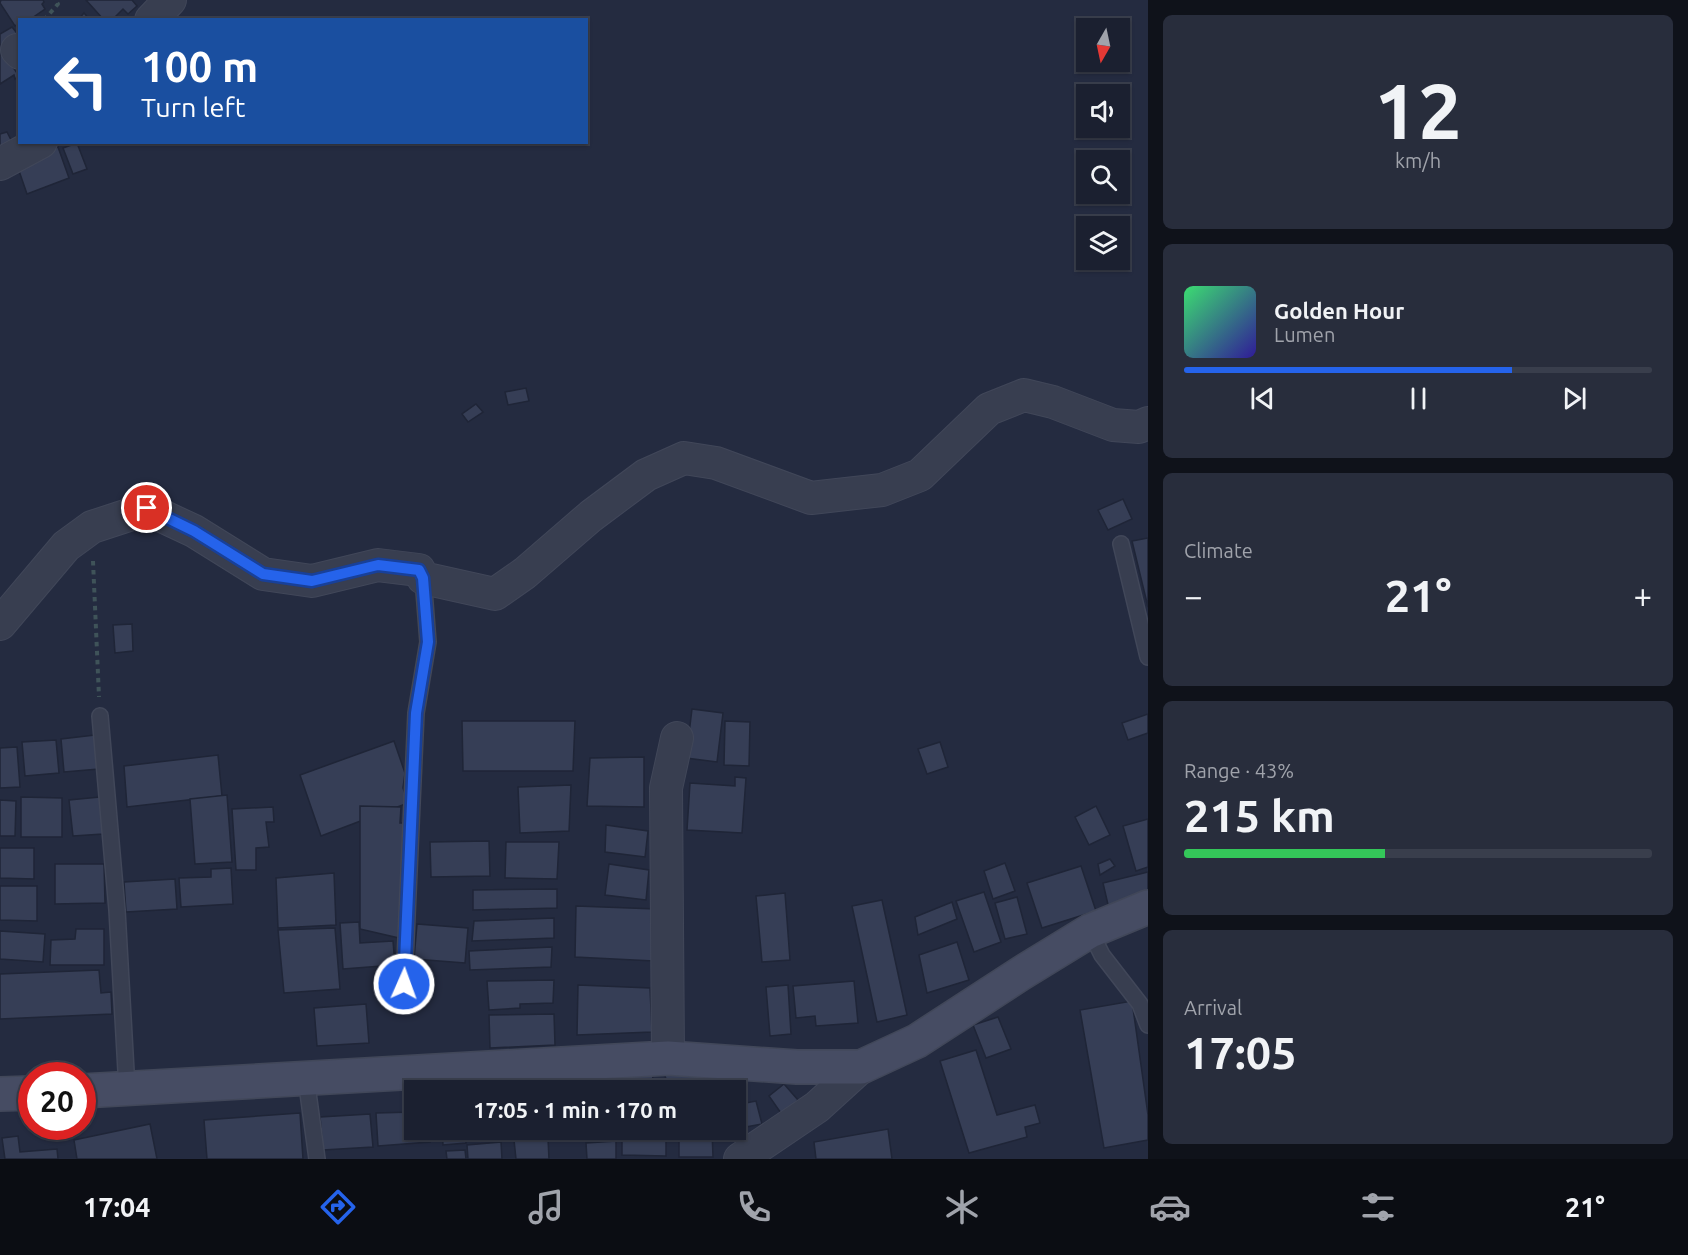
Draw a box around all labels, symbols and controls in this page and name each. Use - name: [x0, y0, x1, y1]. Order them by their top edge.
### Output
- north arrow: [1076, 18, 1130, 72]
- map controls: [1076, 18, 1130, 270]
- icon: left: [42, 42, 120, 120]
- text: 100 m: [141, 43, 258, 90]
- text: 12: [1374, 66, 1462, 154]
- button: sound: [1076, 84, 1130, 138]
- text: Turn left: [141, 92, 245, 122]
- text: km/h: [1395, 149, 1441, 172]
- button: search: [1076, 150, 1130, 204]
- button: layers: [1076, 216, 1130, 270]
- text: Golden Hour: [1274, 298, 1404, 323]
- text: Lumen: [1274, 323, 1335, 346]
- icon: previous: [1246, 382, 1279, 415]
- icon: pause: [1402, 382, 1435, 415]
- icon: next: [1558, 382, 1591, 415]
- pin: [121, 482, 172, 533]
- icon: arrive: [130, 491, 163, 524]
- text: Climate: [1184, 539, 1253, 562]
- text: 21°: [1385, 570, 1451, 621]
- text: −: [1184, 577, 1203, 614]
- text: +: [1633, 577, 1652, 614]
- text: Range · 43%: [1184, 759, 1294, 782]
- text: 215 km: [1184, 790, 1335, 841]
- position arrow: [372, 952, 436, 1016]
- text: Arrival: [1184, 996, 1242, 1019]
- text: 17:05: [1184, 1027, 1297, 1078]
- speed limit sign: 20: [18, 1062, 96, 1140]
- text: 17:05 · 1 min · 170 m: [473, 1097, 677, 1122]
- icon: directions: [317, 1186, 359, 1228]
- icon: music: [525, 1186, 567, 1228]
- icon: phone: [733, 1186, 775, 1228]
- icon: climate: [941, 1186, 983, 1228]
- icon: car: [1149, 1186, 1191, 1228]
- icon: filters: [1357, 1186, 1399, 1228]
- text: 17:04: [83, 1192, 151, 1222]
- text: 21°: [1565, 1192, 1605, 1222]

